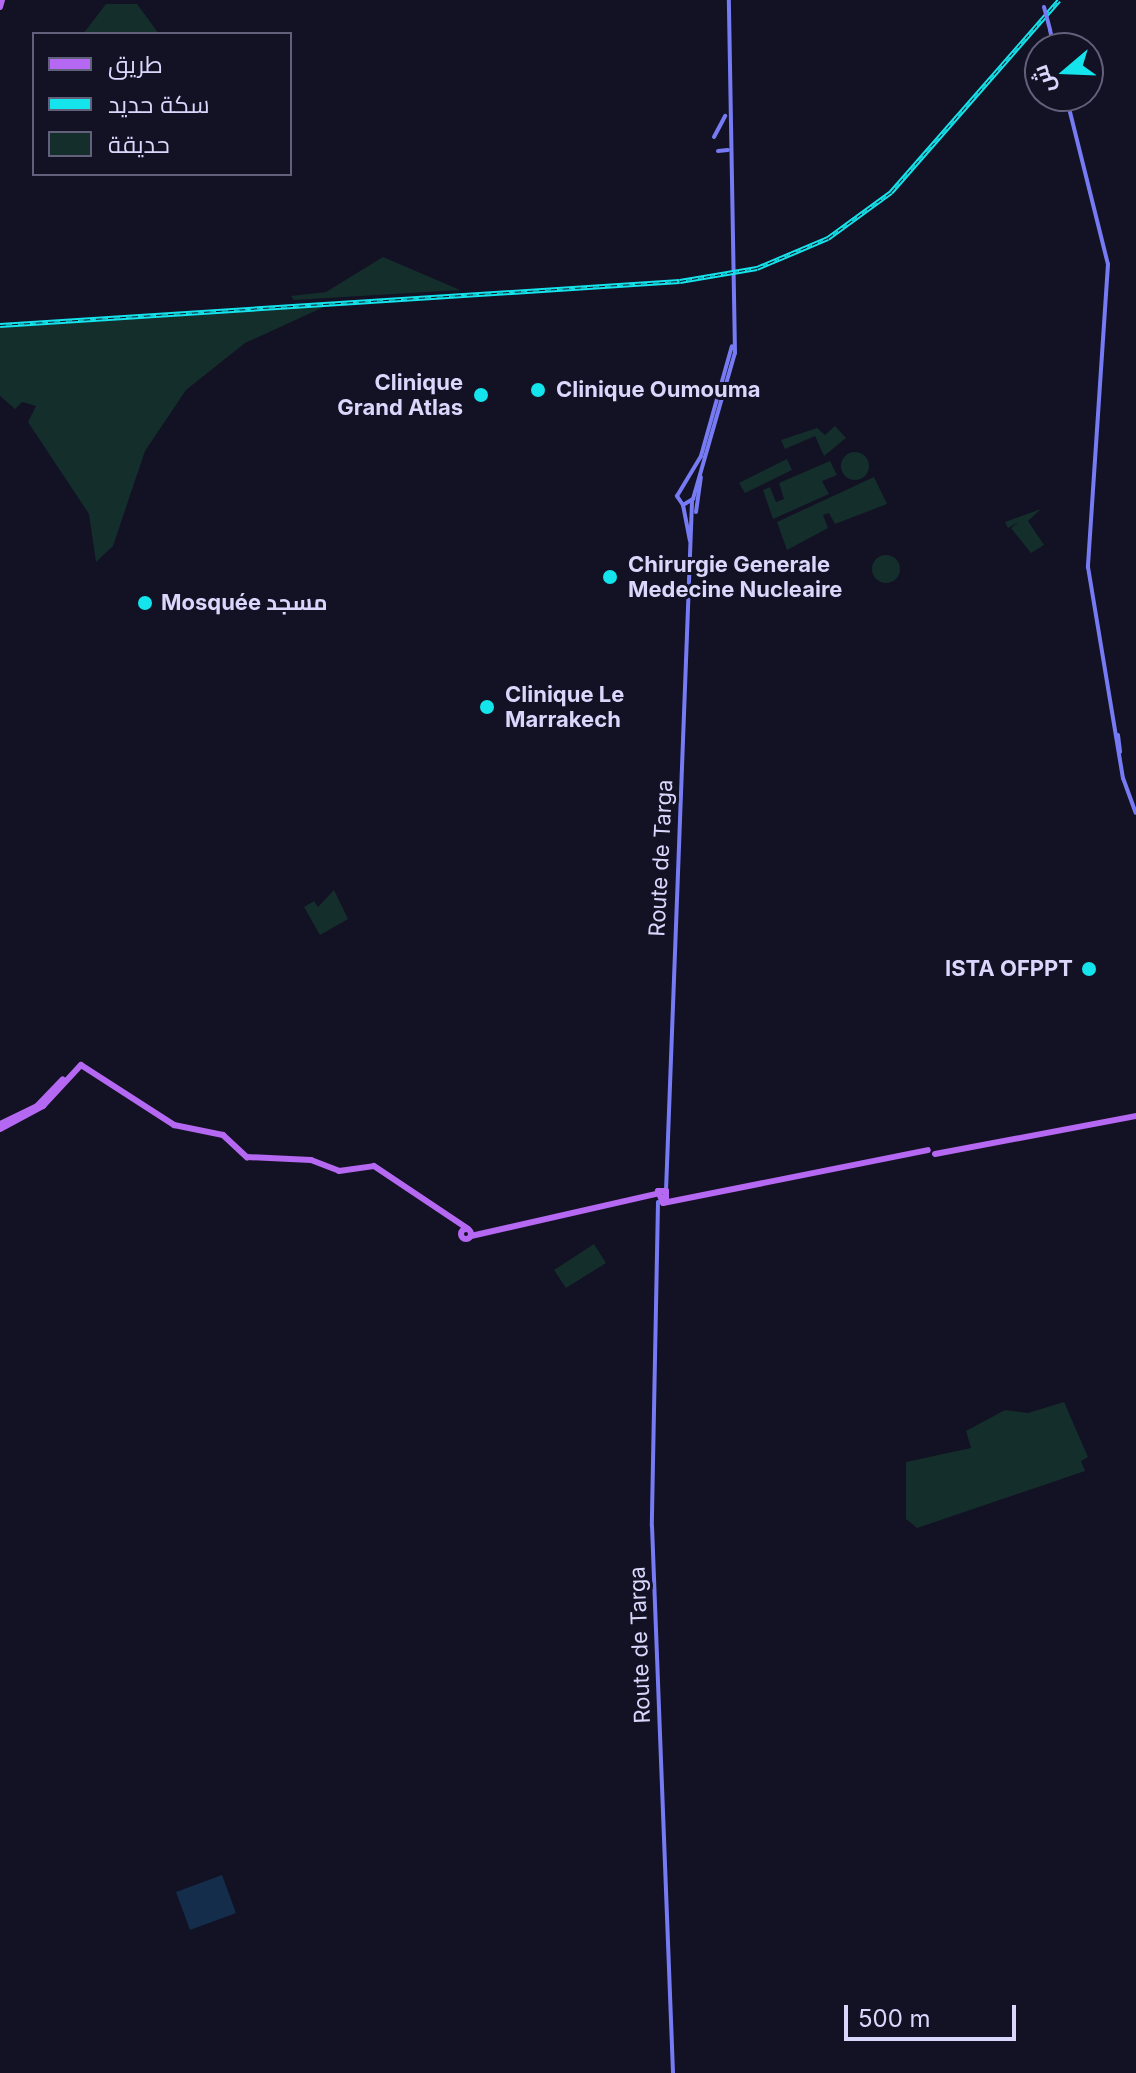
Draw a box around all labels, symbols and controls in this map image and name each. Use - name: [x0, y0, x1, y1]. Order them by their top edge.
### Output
- legend: [32, 32, 292, 176]
- north arrow: [1024, 32, 1104, 112]
- text: طريق: [108, 50, 163, 79]
- text: ش: [1026, 62, 1060, 97]
- text: سكة حديد: [108, 90, 210, 119]
- text: حديقة: [108, 130, 170, 159]
- place label: Clinique Grand Atlas: [337, 369, 463, 420]
- place label: Clinique Oumouma: [556, 377, 760, 403]
- marker: Clinique Oumouma: [527, 379, 549, 401]
- marker: Clinique Grand Atlas: [470, 384, 492, 406]
- place label: Chirurgie Generale Medecine Nucleaire: [628, 551, 842, 602]
- marker: Chirurgie Generale Medecine Nucleaire: [599, 566, 621, 588]
- place label: Mosquée مسجد: [161, 590, 327, 616]
- marker: Mosquée مسجد: [136, 594, 154, 612]
- place label: Clinique Le Marrakech: [505, 681, 624, 732]
- marker: Clinique Le Marrakech: [476, 696, 498, 718]
- street label: Route de Targa: [644, 779, 678, 937]
- place label: ISTA OFPPT: [945, 956, 1073, 982]
- marker: ISTA OFPPT: [1080, 960, 1098, 978]
- street label: Route de Targa: [624, 1566, 656, 1724]
- scale bar: [848, 1989, 1020, 2039]
- text: 500 m: [858, 2004, 931, 2033]

